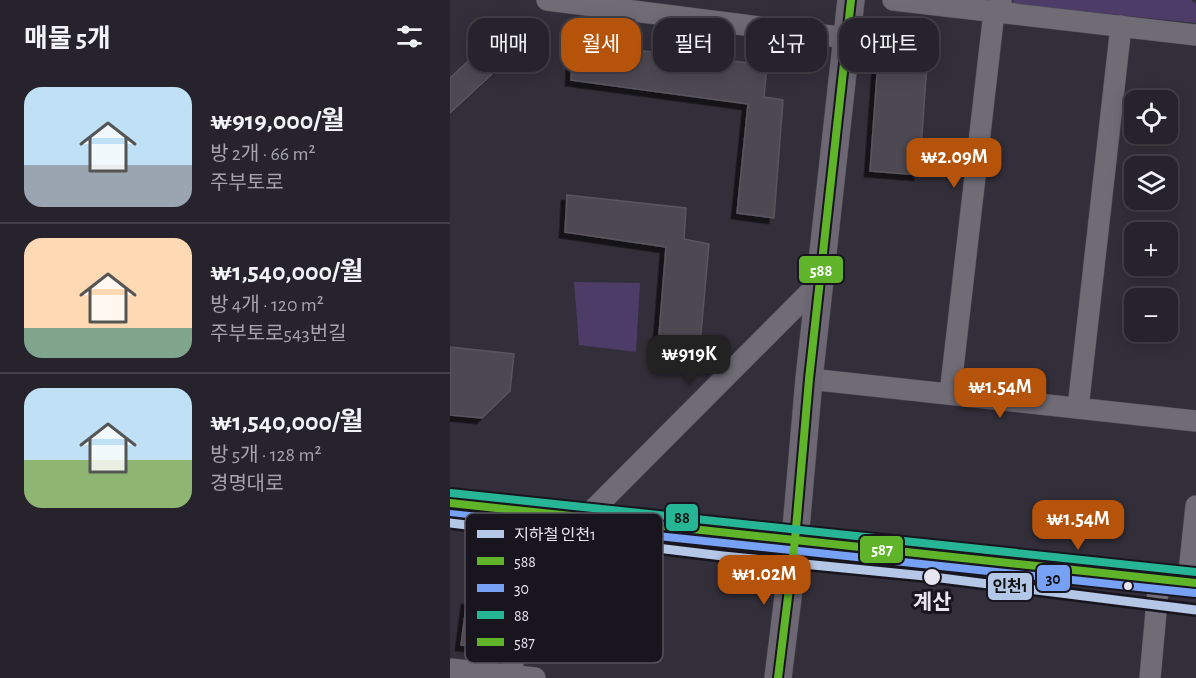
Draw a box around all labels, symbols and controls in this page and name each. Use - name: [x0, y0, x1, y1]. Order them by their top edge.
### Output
- chip: 매매: [468, 18, 549, 72]
- chip: 월세: [561, 18, 641, 72]
- chip: 필터: [653, 18, 734, 72]
- chip: 신규: [746, 18, 827, 72]
- chip: 아파트: [839, 18, 939, 72]
- icon: filters: [393, 20, 426, 53]
- text: 매물 5개: [24, 26, 111, 52]
- map controls: [1124, 90, 1178, 342]
- button: locate: [1124, 90, 1178, 144]
- text: ₩919,000/월: [210, 108, 345, 134]
- icon: home: [72, 111, 144, 183]
- pin: ₩2.09M: [905, 138, 1003, 189]
- text: 방 2개 · 66 m²: [210, 144, 315, 164]
- text: ₩2.09M: [920, 147, 988, 167]
- button: layers: [1124, 156, 1178, 210]
- text: 주부토로: [210, 173, 284, 193]
- button: +: [1124, 222, 1178, 276]
- line badge: 588: [798, 255, 844, 284]
- text: ₩1,540,000/월: [210, 259, 363, 285]
- icon: home: [72, 262, 144, 334]
- text: 588: [810, 263, 832, 279]
- button: −: [1124, 288, 1178, 342]
- text: 방 4개 · 120 m²: [210, 295, 324, 315]
- text: 주부토로543번길: [210, 324, 347, 344]
- pin: ₩919K: [647, 335, 731, 386]
- text: ₩919K: [661, 344, 717, 364]
- pin: ₩1.54M: [951, 368, 1049, 419]
- text: ₩1.54M: [968, 377, 1032, 397]
- text: ₩1,540,000/월: [210, 409, 363, 435]
- icon: home: [72, 412, 144, 484]
- text: 방 5개 · 128 m²: [210, 445, 321, 465]
- text: 경명대로: [210, 474, 284, 494]
- pin: ₩1.54M: [1029, 500, 1127, 551]
- line badge: 88: [665, 503, 699, 532]
- text: ₩1.54M: [1046, 509, 1110, 529]
- text: 88: [674, 510, 690, 526]
- legend: [465, 513, 663, 663]
- text: 지하철 인천1: [514, 526, 596, 543]
- line badge: 587: [859, 535, 904, 564]
- text: 587: [871, 542, 893, 558]
- text: 588: [514, 554, 536, 570]
- pin: ₩1.02M: [715, 555, 813, 606]
- text: ₩1.02M: [732, 564, 796, 584]
- line badge: 30: [1036, 564, 1071, 592]
- marker: 계산: [922, 567, 942, 587]
- text: 30: [1045, 571, 1061, 587]
- line badge: 인천1: [987, 572, 1033, 601]
- text: 인천1: [992, 577, 1028, 595]
- unlabelled marker: [1122, 580, 1134, 592]
- text: 30: [514, 581, 529, 597]
- place label: 계산: [913, 591, 951, 613]
- text: 88: [514, 608, 529, 624]
- text: 587: [514, 635, 535, 651]

